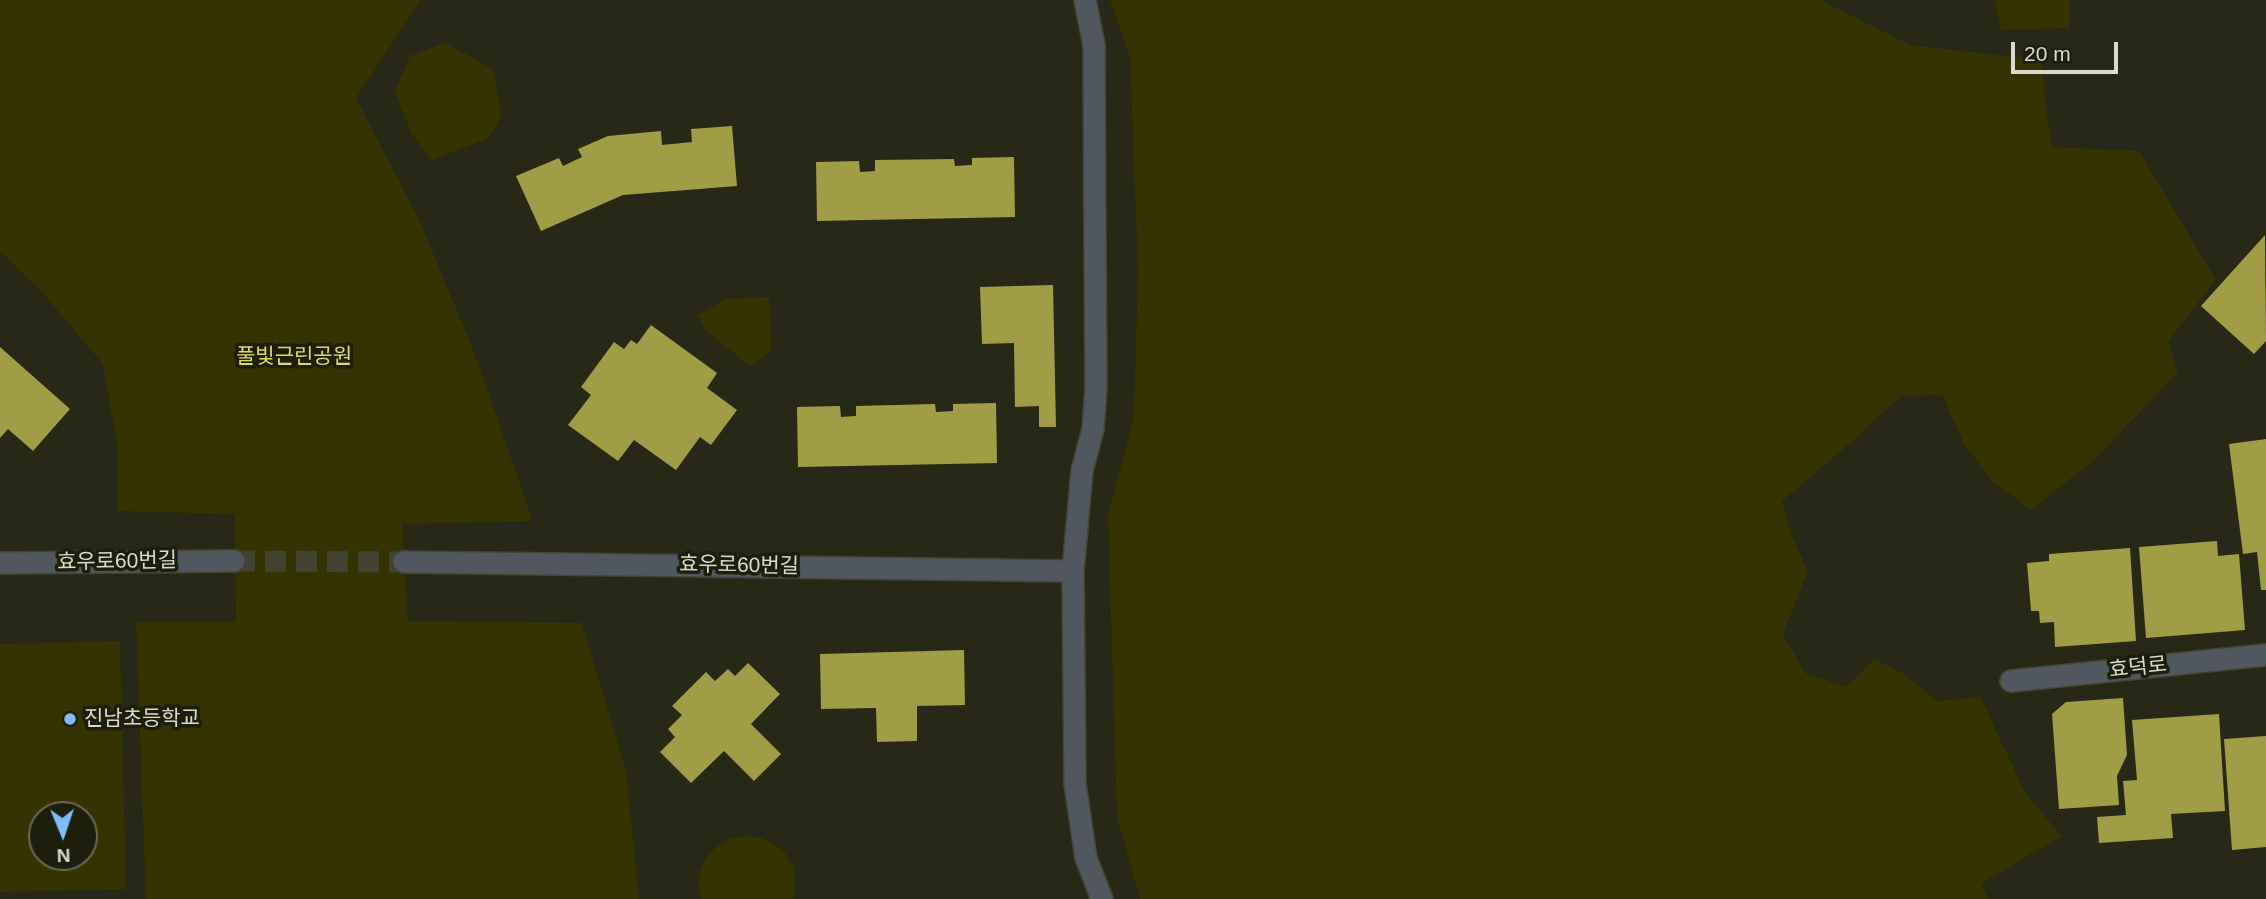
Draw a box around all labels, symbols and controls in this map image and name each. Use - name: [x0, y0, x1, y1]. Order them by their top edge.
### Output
- scale bar: [2014, 28, 2121, 72]
- text: 20 m: [2024, 42, 2071, 65]
- park label: 풀빛근린공원: [236, 344, 352, 370]
- street label: 효우로60번길: [57, 548, 177, 576]
- street label: 효우로60번길: [679, 552, 799, 580]
- street label: 효덕로: [2108, 652, 2168, 684]
- place label: 진남초등학교: [84, 706, 200, 732]
- marker: 진남초등학교: [62, 711, 78, 727]
- north arrow: [28, 801, 98, 871]
- text: N: [56, 845, 71, 866]

